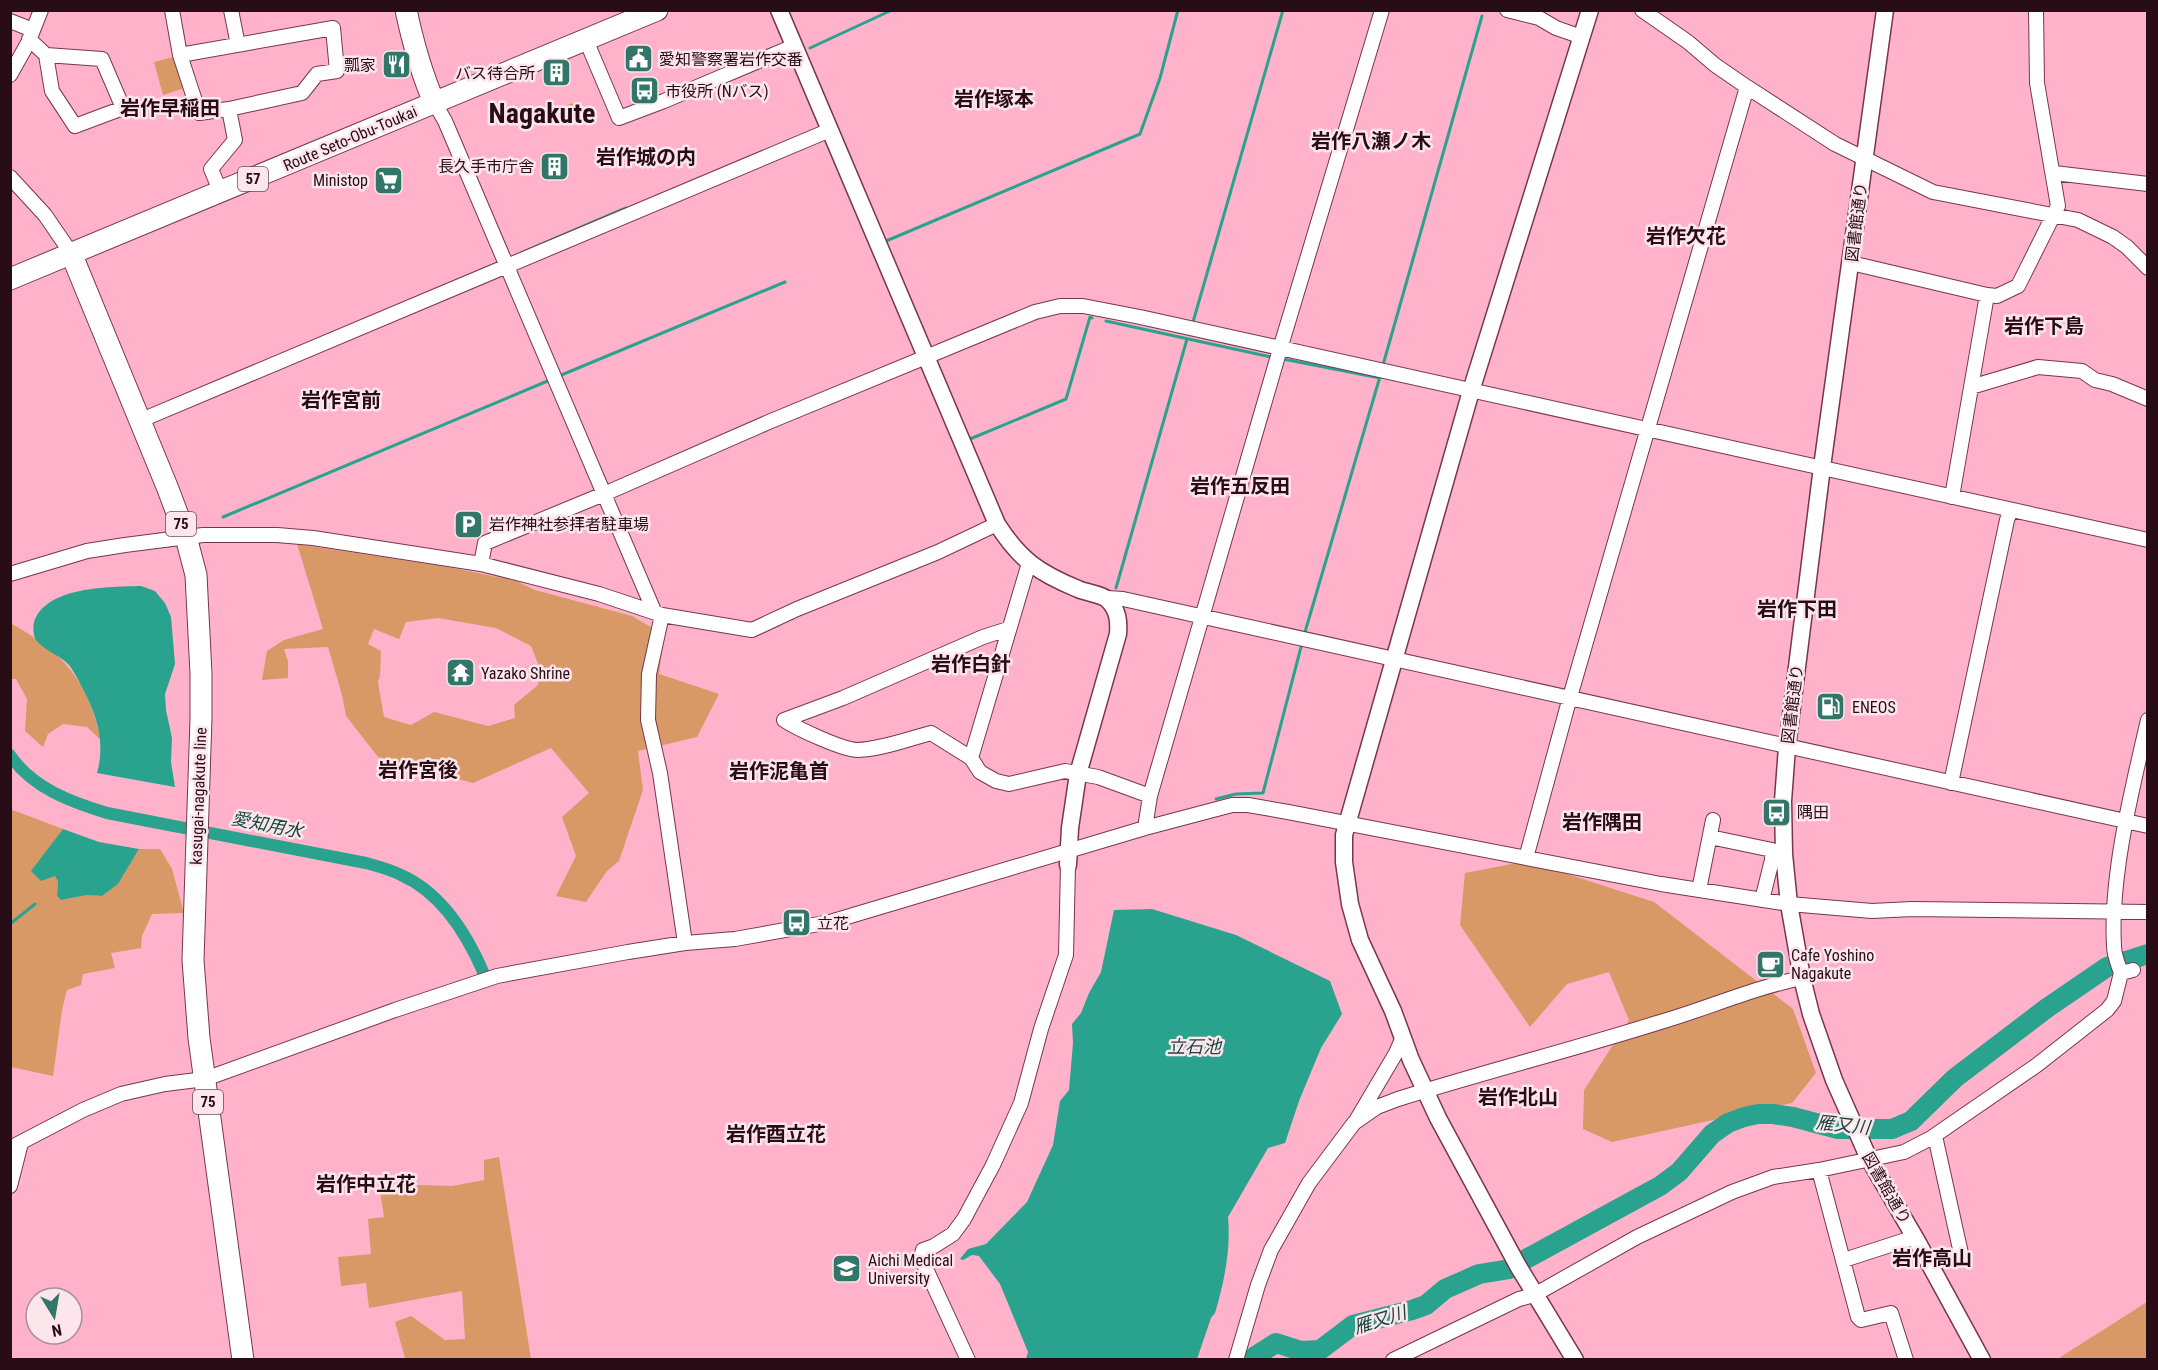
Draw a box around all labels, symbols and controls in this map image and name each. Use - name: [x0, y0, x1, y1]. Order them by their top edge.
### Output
- public building icon: 愛知警察署岩作交番: [622, 43, 654, 75]
- restaurant icon: 瓢家: [381, 49, 413, 81]
- place label: 愛知警察署岩作交番: [659, 50, 803, 69]
- place label: 瓢家: [344, 56, 376, 75]
- building icon: バス待合所: [540, 57, 572, 89]
- place label: バス待合所: [455, 64, 535, 83]
- bus stop icon: 市役所 (Nバス): [628, 75, 660, 107]
- place label: 市役所 (Nバス): [665, 82, 769, 101]
- district label: 岩作塚本: [954, 87, 1034, 111]
- district label: 岩作早稲田: [120, 96, 220, 120]
- district label: Nagakute: [489, 97, 595, 130]
- street label: Route Seto-Obu-Toukai: [280, 102, 420, 175]
- district label: 岩作八瀬ノ木: [1311, 129, 1431, 153]
- district label: 岩作城の内: [596, 145, 696, 169]
- building icon: 長久手市庁舎: [539, 150, 571, 182]
- place label: 長久手市庁舎: [438, 157, 534, 176]
- supermarket icon: Ministop: [373, 164, 405, 196]
- road number: 57: [238, 167, 268, 191]
- place label: Ministop: [313, 171, 368, 190]
- street label: 図書館通り: [1842, 181, 1871, 263]
- district label: 岩作欠花: [1646, 224, 1726, 248]
- district label: 岩作下島: [2004, 314, 2084, 338]
- district label: 岩作宮前: [301, 388, 381, 412]
- district label: 岩作五反田: [1190, 474, 1290, 498]
- parking icon: 岩作神社参拝者駐車場: [452, 508, 484, 540]
- road number: 75: [166, 512, 196, 536]
- place label: 岩作神社参拝者駐車場: [489, 515, 649, 534]
- district label: 岩作下田: [1757, 597, 1837, 621]
- district label: 岩作白針: [931, 652, 1011, 676]
- temple icon: Yazako Shrine: [444, 657, 476, 689]
- street label: 図書館通り: [1778, 663, 1807, 745]
- place label: Yazako Shrine: [481, 664, 570, 683]
- fuel station icon: ENEOS: [1815, 691, 1847, 723]
- place label: ENEOS: [1852, 698, 1896, 717]
- street label: kasugai-nagakute line: [187, 727, 210, 865]
- district label: 岩作宮後: [378, 758, 458, 782]
- district label: 岩作泥亀首: [729, 759, 829, 783]
- bus stop icon: 隅田: [1760, 796, 1792, 828]
- place label: 隅田: [1797, 803, 1829, 822]
- water label: 愛知用水: [230, 807, 306, 842]
- district label: 岩作隅田: [1562, 810, 1642, 834]
- bus stop icon: 立花: [780, 907, 812, 939]
- place label: 立花: [817, 914, 849, 933]
- place label: Cafe Yoshino Nagakute: [1791, 946, 1874, 983]
- cafe icon: Cafe Yoshino Nagakute: [1754, 948, 1786, 980]
- water label: 立石池: [1167, 1036, 1223, 1057]
- district label: 岩作北山: [1478, 1085, 1558, 1109]
- road number: 75: [193, 1090, 223, 1114]
- water label: 雁又川: [1815, 1111, 1873, 1138]
- district label: 岩作酉立花: [726, 1122, 826, 1146]
- street label: 図書館通り: [1858, 1149, 1915, 1228]
- district label: 岩作中立花: [316, 1172, 416, 1196]
- district label: 岩作高山: [1892, 1246, 1972, 1270]
- place label: Aichi Medical University: [868, 1251, 953, 1288]
- school or university icon: Aichi Medical University: [831, 1253, 863, 1285]
- north arrow: [24, 1286, 84, 1346]
- water label: 雁又川: [1351, 1301, 1411, 1337]
- text: N: [50, 1320, 63, 1340]

